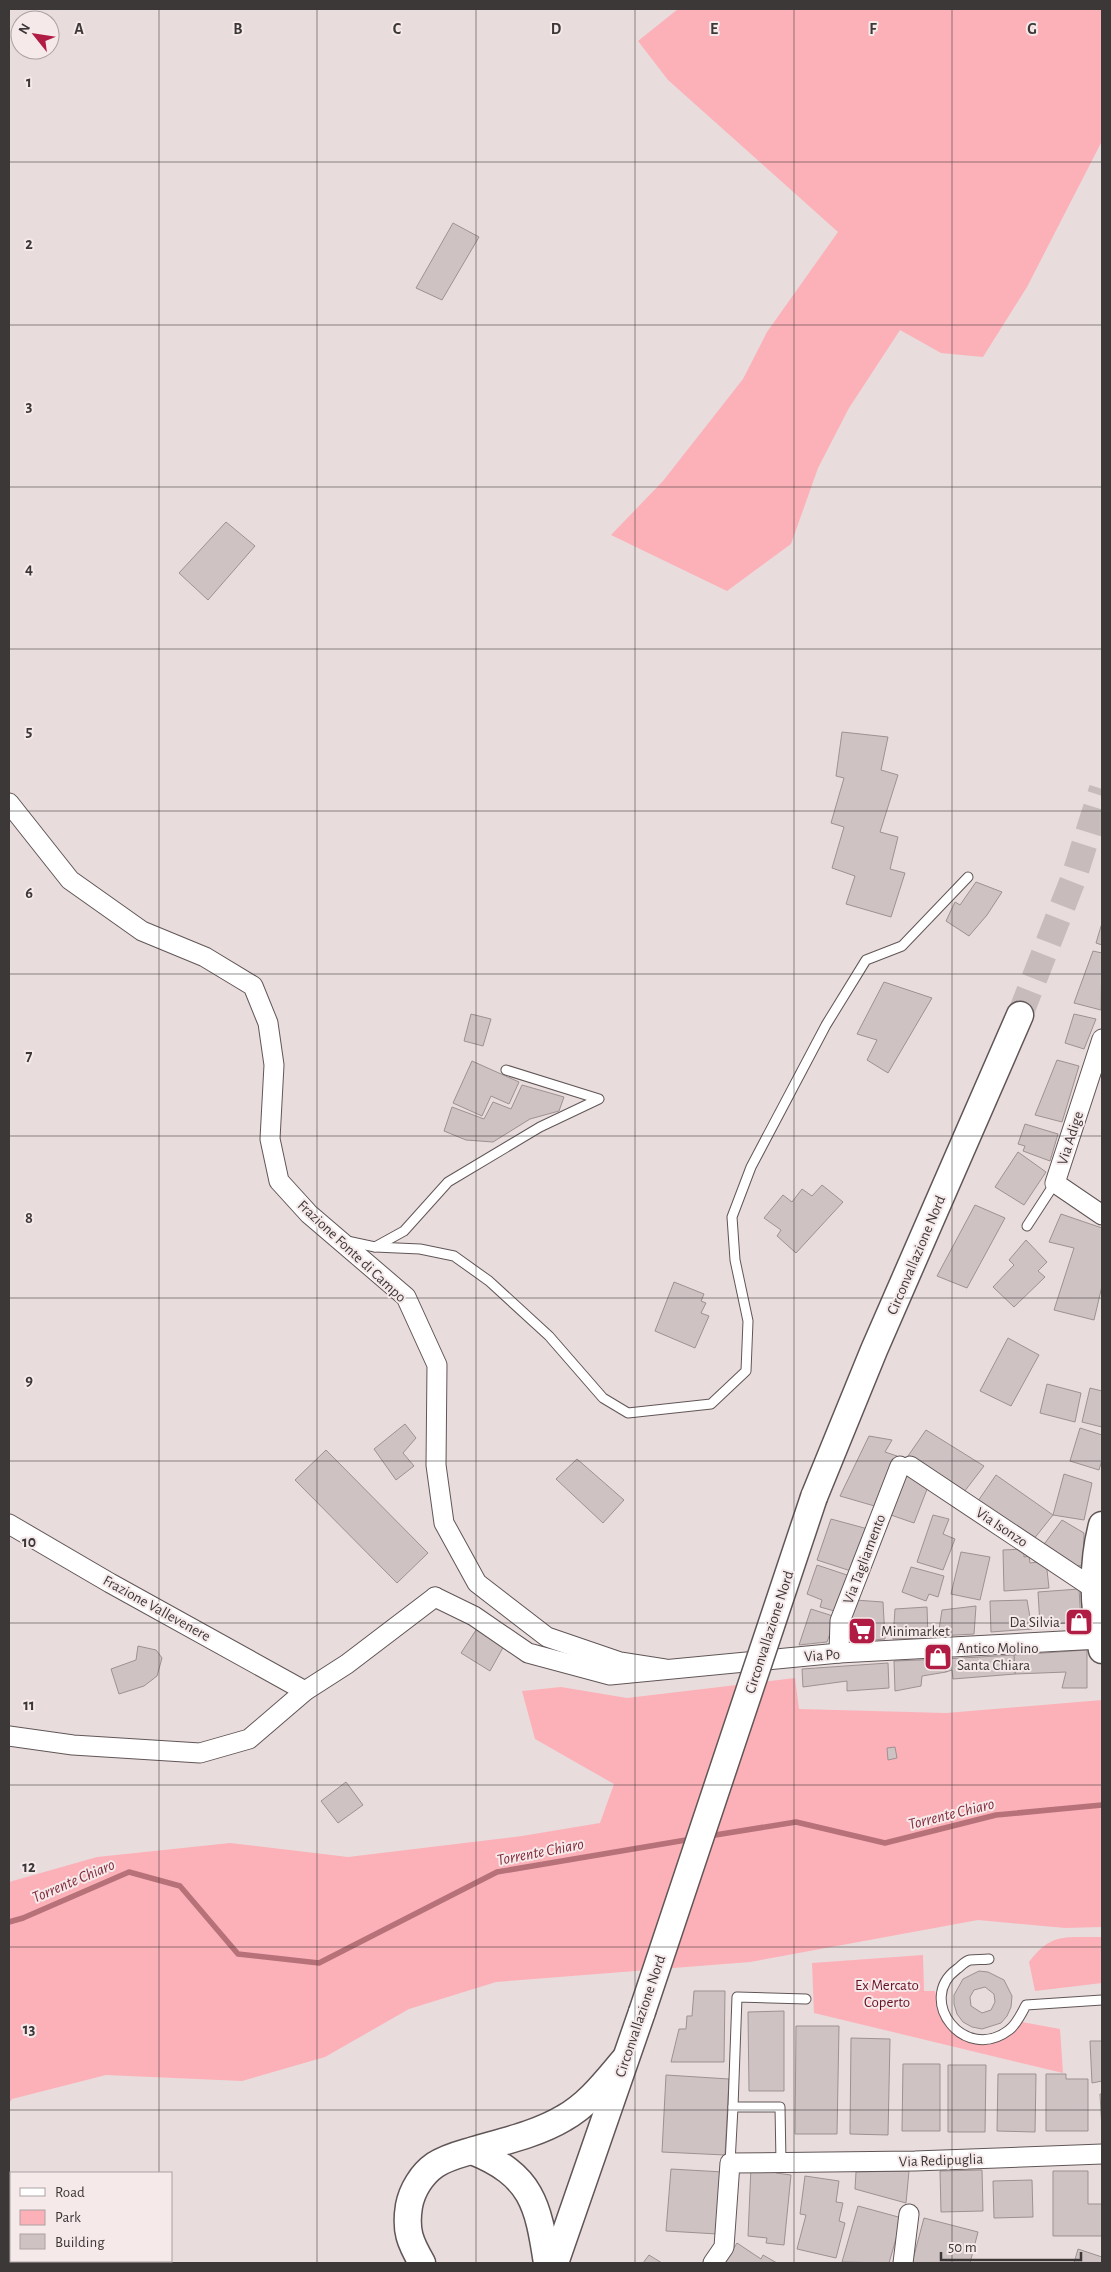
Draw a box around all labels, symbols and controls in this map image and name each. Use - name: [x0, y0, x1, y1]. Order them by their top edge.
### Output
- north arrow: [10, 10, 60, 60]
- text: N: [16, 21, 33, 37]
- text: A: [74, 21, 84, 37]
- text: B: [233, 21, 243, 37]
- text: C: [393, 21, 402, 37]
- text: D: [551, 21, 562, 37]
- text: E: [710, 21, 718, 37]
- text: F: [869, 21, 877, 37]
- text: G: [1027, 21, 1037, 37]
- text: 1: [26, 74, 32, 90]
- text: 2: [25, 236, 33, 252]
- text: 3: [26, 398, 33, 414]
- text: 4: [25, 561, 33, 577]
- text: 5: [26, 723, 33, 739]
- text: 6: [25, 885, 33, 901]
- text: 7: [26, 1048, 33, 1064]
- street label: Via Adige: [1055, 1109, 1086, 1167]
- street label: Circonvallazione Nord: [885, 1193, 948, 1317]
- street label: Frazione Fonte di Campo: [295, 1197, 409, 1305]
- text: 8: [25, 1210, 33, 1226]
- text: 9: [25, 1372, 33, 1388]
- street label: Via Isonzo: [973, 1505, 1030, 1550]
- street label: Via Tagliamento: [840, 1512, 888, 1606]
- text: 10: [22, 1534, 36, 1550]
- street label: Circonvallazione Nord: [743, 1569, 796, 1695]
- street label: Frazione Vallevenere: [101, 1573, 213, 1644]
- shop icon: Da Silvia: [1064, 1607, 1094, 1637]
- place label: Da Silvia: [1010, 1615, 1060, 1630]
- supermarket icon: Minimarket: [847, 1616, 877, 1646]
- place label: Minimarket: [881, 1624, 950, 1639]
- place label: Antico Molino Santa Chiara: [957, 1641, 1039, 1673]
- shop icon: Antico Molino Santa Chiara: [923, 1642, 953, 1672]
- street label: Via Po: [804, 1647, 841, 1664]
- text: 11: [23, 1697, 35, 1713]
- water label: Torrente Chiaro: [907, 1795, 996, 1832]
- water label: Torrente Chiaro: [495, 1836, 585, 1868]
- water label: Torrente Chiaro: [30, 1856, 117, 1906]
- text: 12: [22, 1859, 36, 1875]
- street label: Circonvallazione Nord: [613, 1953, 668, 2079]
- park label: Ex Mercato Coperto: [855, 1978, 919, 2010]
- text: 13: [23, 2021, 35, 2037]
- street label: Via Redipuglia: [899, 2152, 984, 2169]
- legend: [10, 2172, 172, 2262]
- text: Road: [55, 2185, 85, 2200]
- text: Park: [55, 2210, 81, 2225]
- scale bar: [941, 2230, 1081, 2262]
- text: Building: [55, 2235, 105, 2250]
- text: 50 m: [948, 2240, 977, 2255]

